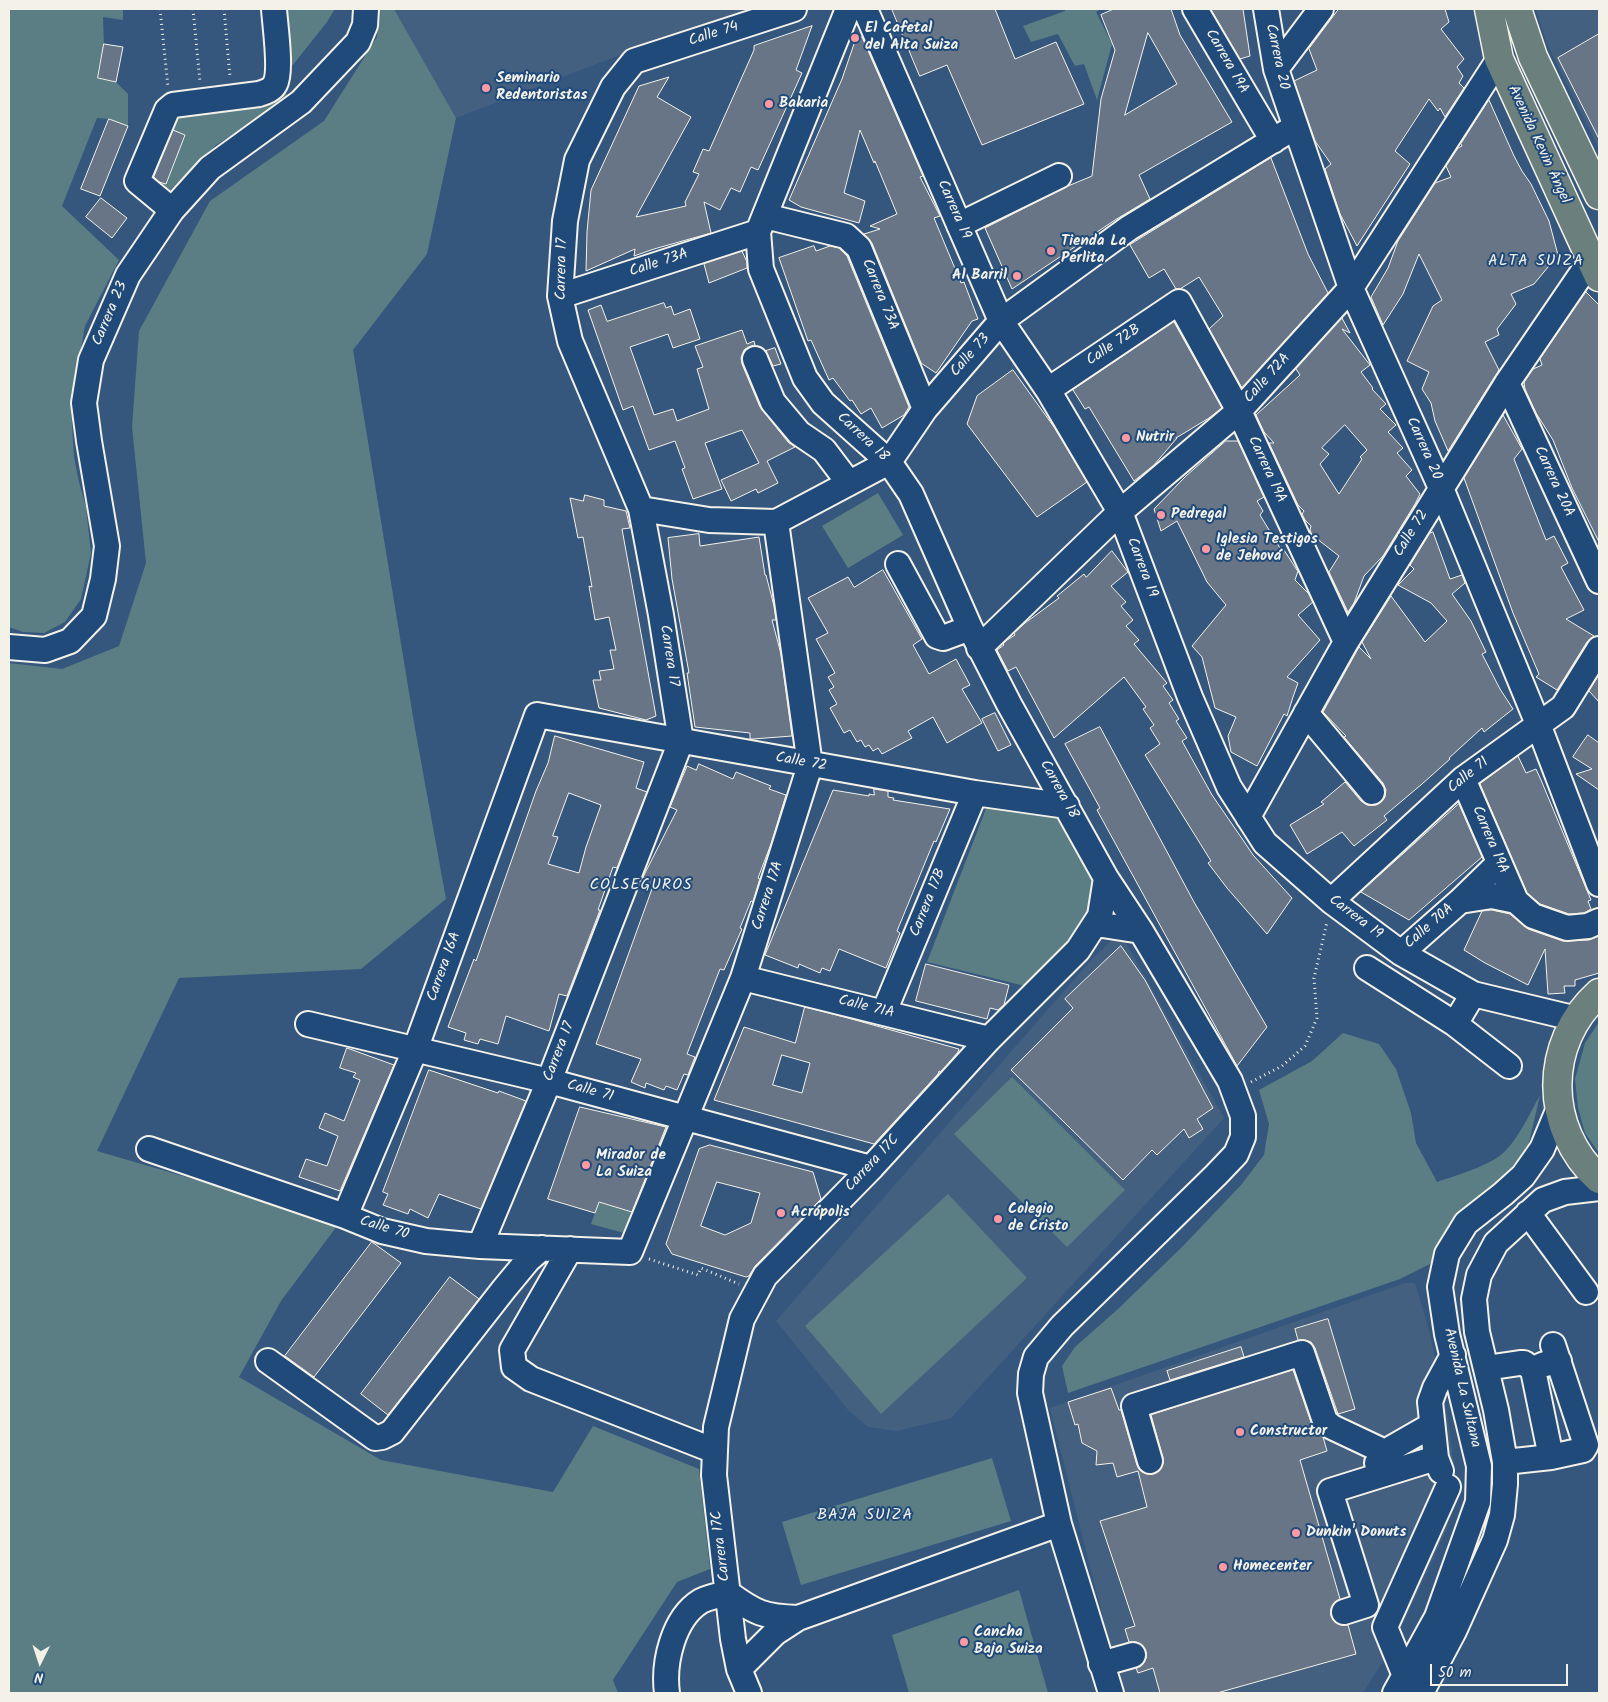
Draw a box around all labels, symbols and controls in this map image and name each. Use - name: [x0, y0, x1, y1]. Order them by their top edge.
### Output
- street label: Calle 74: [687, 19, 741, 51]
- place label: El Cafetal del Alta Suiza: [865, 20, 958, 55]
- street label: Carrera 20: [1260, 22, 1292, 92]
- street label: Carrera 19A: [1200, 26, 1252, 98]
- marker: El Cafetal del Alta Suiza: [849, 32, 861, 44]
- place label: Seminario Redentoristas: [496, 70, 587, 105]
- marker: Seminario Redentoristas: [480, 82, 492, 94]
- street label: Avenida Kevin Ángel: [1503, 83, 1573, 207]
- place label: Bakaria: [779, 95, 828, 113]
- marker: Bakaria: [763, 98, 775, 110]
- street label: Carrera 19: [932, 178, 974, 242]
- place label: Tienda La Perlita: [1061, 233, 1126, 268]
- street label: Carrera 17: [553, 238, 573, 300]
- marker: Tienda La Perlita: [1045, 245, 1057, 257]
- street label: Calle 73A: [627, 246, 691, 282]
- district label: ALTA SUIZA: [1487, 252, 1585, 272]
- street label: Carrera 73A: [857, 257, 901, 333]
- place label: Al Barril: [952, 267, 1007, 285]
- marker: Al Barril: [1011, 270, 1023, 282]
- street label: Carrera 23: [89, 279, 133, 349]
- street label: Calle 72B: [1084, 321, 1144, 371]
- street label: Calle 73: [947, 331, 995, 381]
- street label: Calle 72A: [1241, 350, 1295, 408]
- street label: Carrera 18: [832, 409, 892, 467]
- street label: Carrera 20: [1401, 415, 1445, 483]
- place label: Nutrir: [1136, 429, 1174, 447]
- marker: Nutrir: [1120, 432, 1132, 444]
- street label: Carrera 19A: [1243, 434, 1289, 506]
- street label: Carrera 20A: [1529, 444, 1577, 520]
- place label: Pedregal: [1171, 506, 1226, 524]
- street label: Calle 72: [1391, 507, 1433, 561]
- marker: Pedregal: [1155, 509, 1167, 521]
- place label: Iglesia Testigos de Jehová: [1216, 531, 1318, 566]
- street label: Carrera 19: [1121, 535, 1161, 601]
- marker: Iglesia Testigos de Jehová: [1200, 543, 1212, 555]
- street label: Carrera 17: [654, 624, 682, 688]
- street label: Calle 72: [774, 750, 828, 776]
- street label: Calle 71: [1445, 754, 1493, 798]
- street label: Carrera 18: [1035, 757, 1081, 823]
- street label: Carrera 19A: [1467, 803, 1511, 877]
- street label: Carrera 17A: [749, 859, 789, 933]
- street label: Carrera 17B: [907, 866, 951, 940]
- district label: COLSEGUROS: [588, 876, 694, 896]
- street label: Carrera 19: [1325, 892, 1385, 944]
- street label: Calle 70A: [1402, 901, 1458, 953]
- street label: Carrera 16A: [424, 930, 466, 1004]
- street label: Calle 71A: [836, 992, 896, 1024]
- street label: Carrera 17: [540, 1020, 580, 1084]
- street label: Calle 71: [565, 1077, 615, 1107]
- street label: Carrera 17C: [842, 1132, 904, 1196]
- place label: Mirador de La Suiza: [596, 1147, 666, 1182]
- marker: Mirador de La Suiza: [580, 1159, 592, 1171]
- place label: Colegio de Cristo: [1008, 1201, 1068, 1236]
- place label: Acrópolis: [791, 1204, 850, 1222]
- marker: Acrópolis: [775, 1207, 787, 1219]
- street label: Calle 70: [357, 1213, 411, 1245]
- marker: Colegio de Cristo: [992, 1213, 1004, 1225]
- street label: Avenida La Sultana: [1438, 1326, 1484, 1450]
- place label: Constructor: [1250, 1423, 1327, 1441]
- marker: Constructor: [1234, 1426, 1246, 1438]
- district label: BAJA SUIZA: [816, 1506, 914, 1526]
- street label: Carrera 17C: [709, 1510, 735, 1582]
- place label: Dunkin' Donuts: [1306, 1524, 1406, 1542]
- marker: Dunkin' Donuts: [1290, 1527, 1302, 1539]
- place label: Homecenter: [1233, 1558, 1312, 1576]
- marker: Homecenter: [1217, 1561, 1229, 1573]
- place label: Cancha Baja Suiza: [974, 1624, 1043, 1659]
- marker: Cancha Baja Suiza: [958, 1636, 970, 1648]
- north arrow: [15, 1637, 65, 1687]
- scale bar: [1433, 1654, 1570, 1686]
- text: 50 m: [1438, 1661, 1472, 1685]
- text: N: [34, 1666, 44, 1688]

